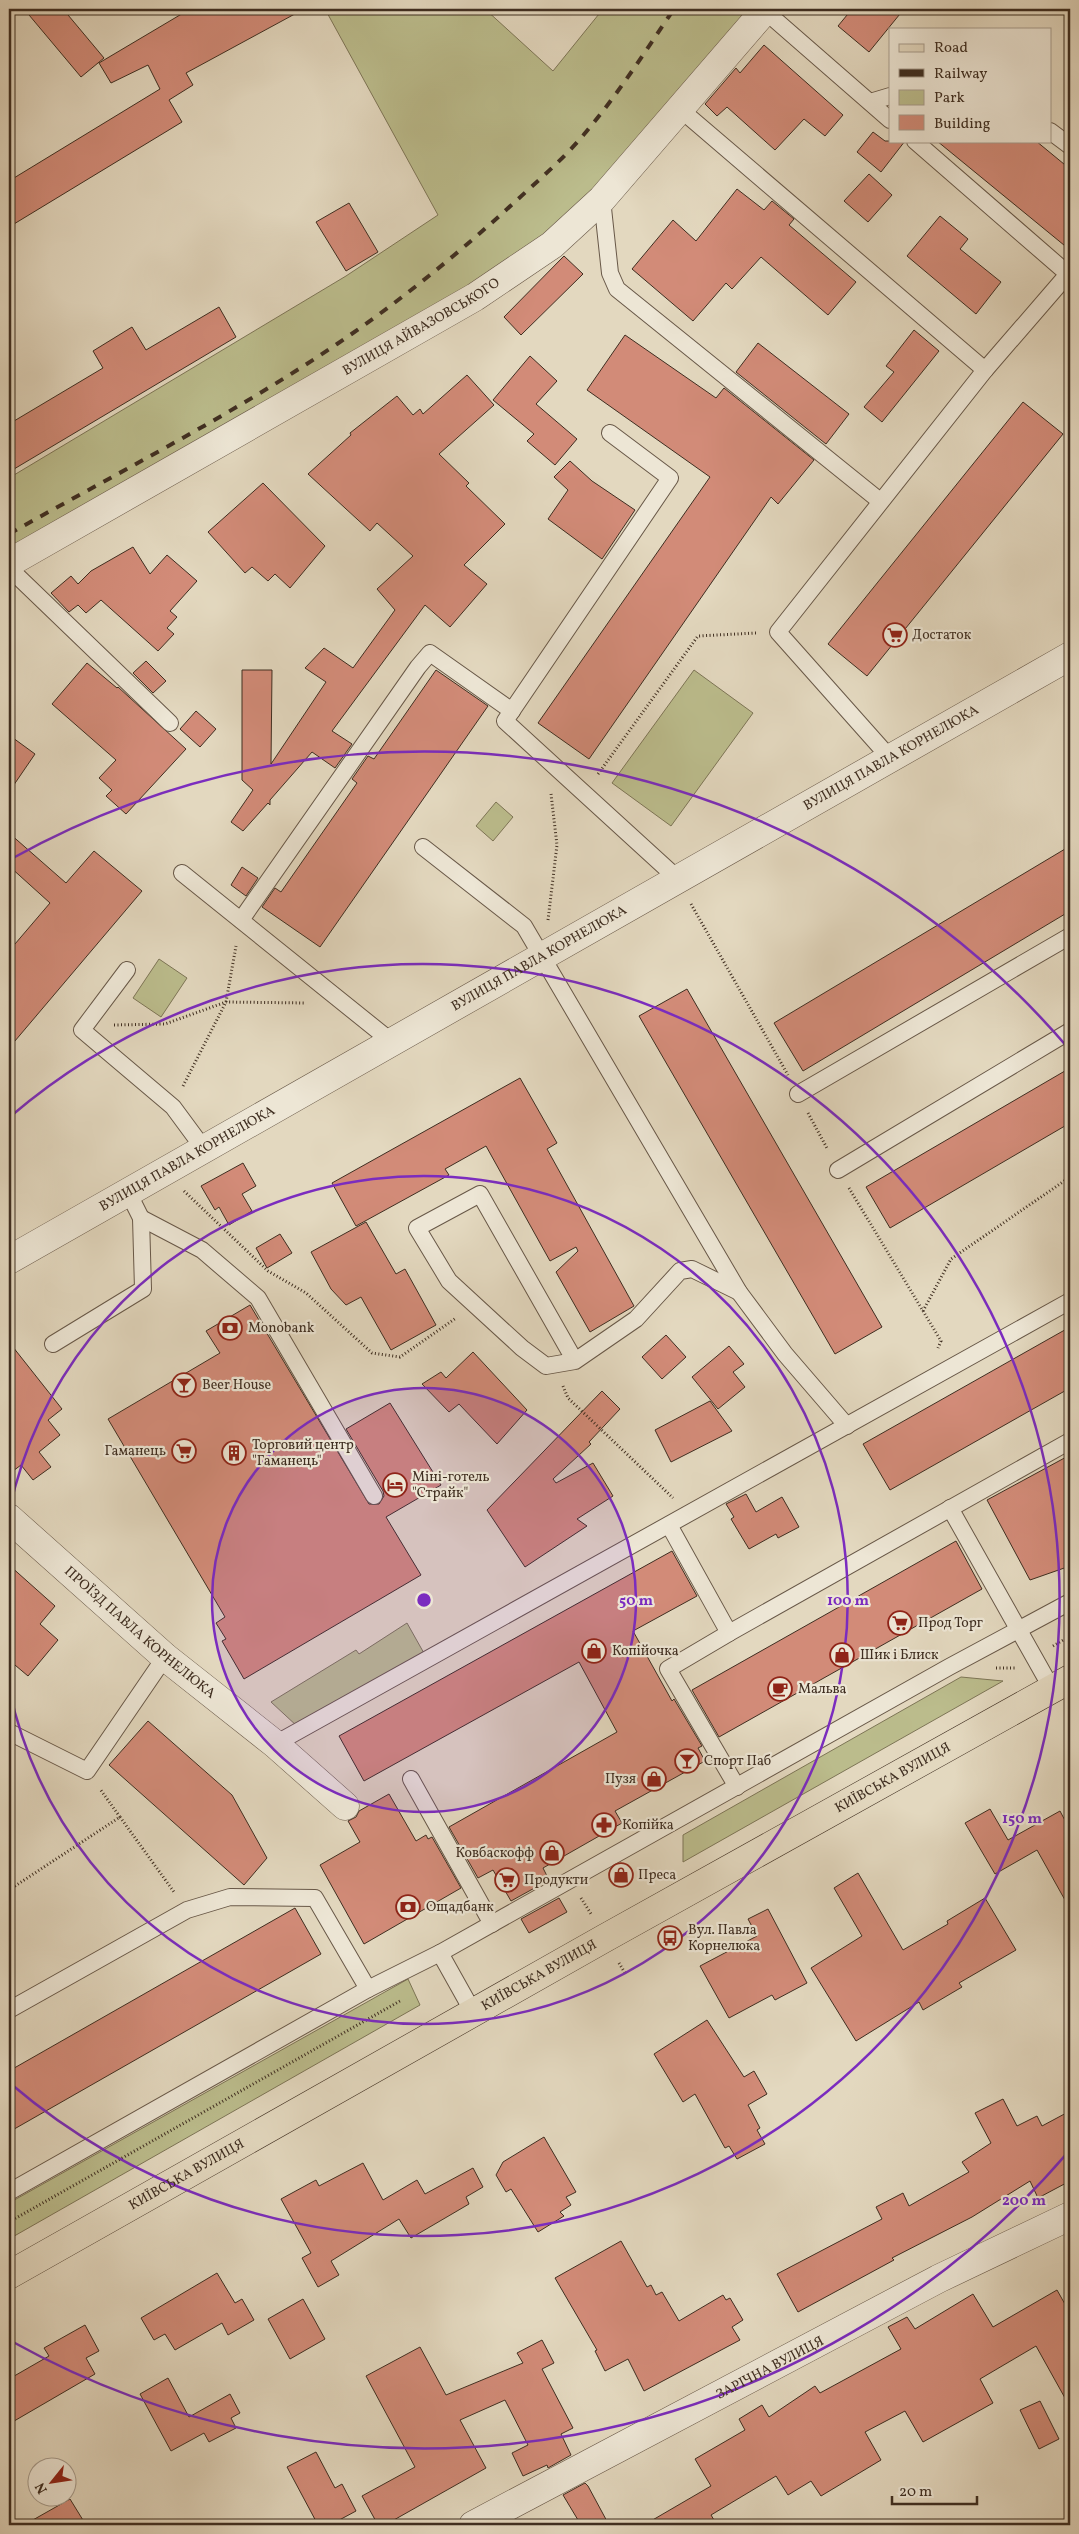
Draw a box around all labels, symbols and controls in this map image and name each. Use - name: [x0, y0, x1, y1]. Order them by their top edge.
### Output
- legend: [889, 28, 1052, 142]
- text: Road: [934, 38, 968, 59]
- text: Railway: [934, 64, 987, 85]
- text: Park: [934, 88, 965, 109]
- text: Building: [934, 114, 991, 135]
- street label: ВУЛИЦЯ АЙВАЗОВСЬКОГО: [339, 273, 504, 380]
- supermarket icon: Достаток: [882, 622, 908, 648]
- place label: Достаток: [912, 626, 972, 645]
- street label: ВУЛИЦЯ ПАВЛА КОРНЕЛЮКА: [800, 700, 982, 815]
- street label: ВУЛИЦЯ ПАВЛА КОРНЕЛЮКА: [448, 901, 631, 1016]
- street label: ВУЛИЦЯ ПАВЛА КОРНЕЛЮКА: [96, 1101, 279, 1216]
- bank icon: Monobank: [217, 1315, 243, 1341]
- place label: Monobank: [248, 1319, 315, 1338]
- bar icon: Beer House: [171, 1372, 197, 1398]
- place label: Beer House: [202, 1376, 272, 1395]
- place label: Торговий центр "Гаманець": [252, 1436, 354, 1471]
- supermarket icon: Гаманець: [171, 1438, 197, 1464]
- building icon: Торговий центр "Гаманець": [221, 1440, 247, 1466]
- place label: Гаманець: [105, 1442, 166, 1461]
- place label: Міні-готель "Страйк": [412, 1468, 490, 1503]
- hotel icon: Міні-готель "Страйк": [382, 1472, 408, 1498]
- street label: ПРОЇЗД ПАВЛА КОРНЕЛЮКА: [60, 1562, 220, 1703]
- centre of rings: [415, 1591, 433, 1609]
- text: 50 m: [619, 1591, 653, 1612]
- text: 100 m: [827, 1591, 870, 1612]
- supermarket icon: Прод Торг: [887, 1610, 913, 1636]
- place label: Прод Торг: [918, 1614, 983, 1633]
- shop icon: Копійочка: [581, 1638, 607, 1664]
- place label: Копійочка: [612, 1642, 679, 1661]
- shop icon: Шик і Блиск: [829, 1642, 855, 1668]
- place label: Шик і Блиск: [860, 1646, 939, 1665]
- cafe icon: Мальва: [767, 1676, 793, 1702]
- place label: Мальва: [798, 1680, 847, 1699]
- street label: КИЇВСЬКА ВУЛИЦЯ: [831, 1738, 954, 1818]
- bar icon: Спорт Паб: [674, 1748, 700, 1774]
- place label: Спорт Паб: [704, 1752, 771, 1771]
- shop icon: Пузя: [641, 1766, 667, 1792]
- place label: Пузя: [605, 1770, 636, 1789]
- text: 150 m: [1002, 1809, 1042, 1830]
- pharmacy icon: Копійка: [591, 1812, 617, 1838]
- place label: Копійка: [622, 1816, 674, 1835]
- shop icon: Ковбаскофф: [539, 1840, 565, 1866]
- place label: Ковбаскофф: [456, 1844, 534, 1863]
- shop icon: Преса: [608, 1862, 634, 1888]
- place label: Преса: [638, 1866, 676, 1885]
- supermarket icon: Продукти: [494, 1867, 520, 1893]
- place label: Продукти: [524, 1871, 589, 1890]
- bank icon: Ощадбанк: [395, 1894, 421, 1920]
- place label: Ощадбанк: [426, 1898, 494, 1917]
- place label: Вул. Павла Корнелюка: [688, 1921, 760, 1956]
- bus stop icon: Вул. Павла Корнелюка: [657, 1925, 683, 1951]
- street label: КИЇВСЬКА ВУЛИЦЯ: [478, 1935, 600, 2015]
- street label: КИЇВСЬКА ВУЛИЦЯ: [125, 2134, 248, 2215]
- text: 200 m: [1002, 2191, 1046, 2212]
- street label: ЗАРІЧНА ВУЛИЦЯ: [713, 2332, 827, 2404]
- north arrow: [28, 2456, 78, 2506]
- scale bar: [892, 2474, 976, 2506]
- text: N: [31, 2479, 53, 2497]
- text: 20 m: [899, 2482, 932, 2503]

